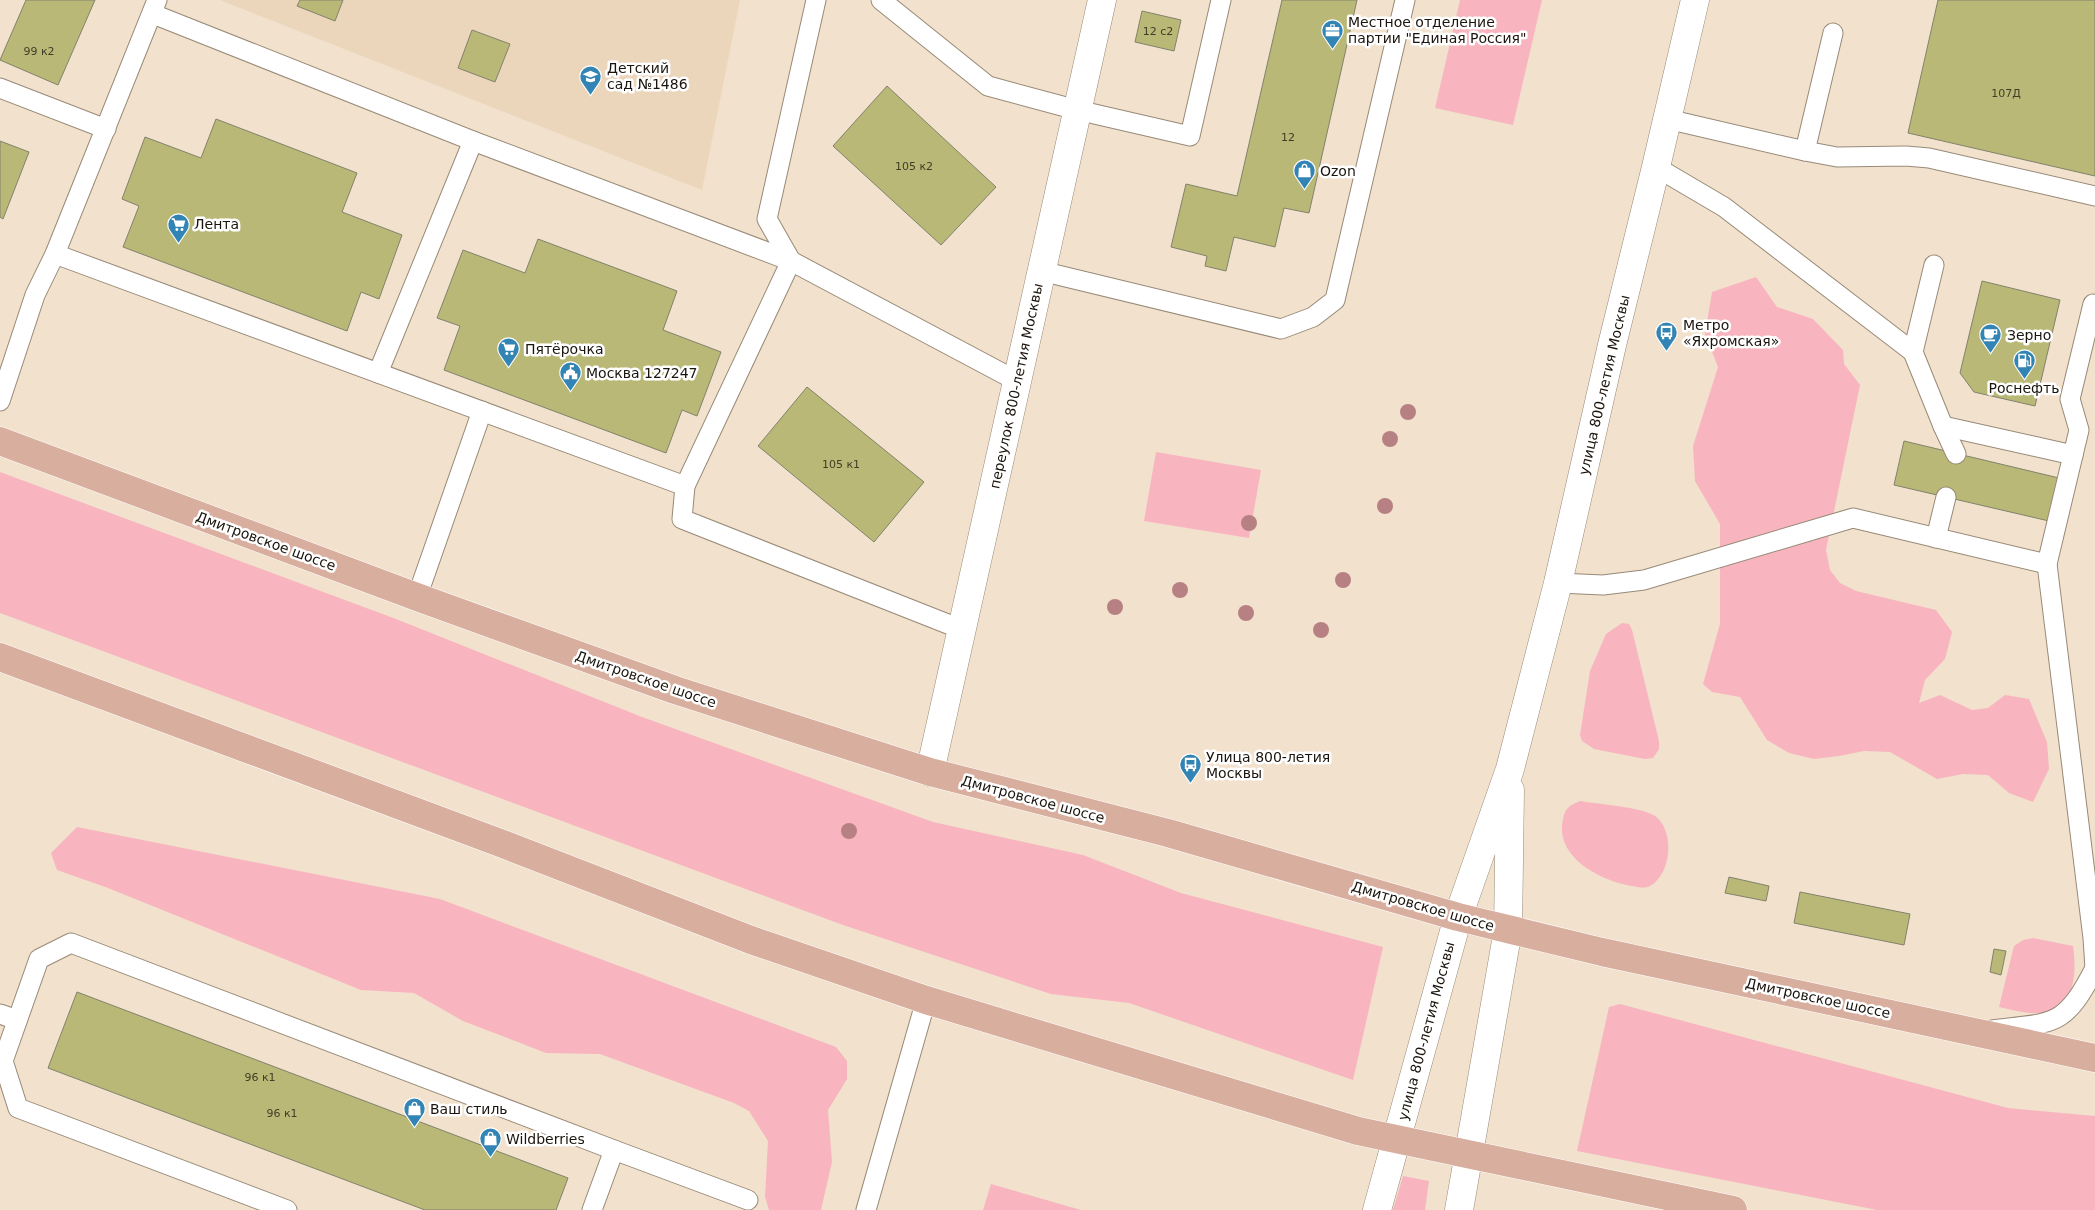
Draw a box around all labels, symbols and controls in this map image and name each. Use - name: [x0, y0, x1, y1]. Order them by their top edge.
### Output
- place label: Местное отделение партии "Единая Россия": [1348, 14, 1526, 46]
- office icon: Местное отделение партии "Единая Россия": [1320, 18, 1344, 49]
- house number: 12 с2: [1143, 25, 1173, 38]
- house number: 99 к2: [23, 45, 55, 58]
- place label: Детский сад №1486: [607, 60, 688, 92]
- school or university icon: Детский сад №1486: [579, 64, 603, 95]
- house number: 107Д: [1991, 87, 2021, 100]
- house number: 12: [1281, 131, 1295, 144]
- shop icon: Ozon: [1292, 159, 1316, 190]
- house number: 105 к2: [895, 160, 933, 173]
- place label: Ozon: [1320, 163, 1356, 179]
- supermarket icon: Лента: [166, 212, 190, 243]
- place label: Лента: [194, 216, 239, 232]
- street label: переулок 800-летия Москвы: [986, 282, 1046, 490]
- street label: улица 800-летия Москвы: [1575, 293, 1633, 477]
- place label: Метро «Яхромская»: [1683, 317, 1779, 349]
- bus stop icon: Метро «Яхромская»: [1655, 321, 1679, 352]
- cafe icon: Зерно: [1979, 323, 2003, 354]
- place label: Зерно: [2007, 327, 2051, 343]
- supermarket icon: Пятёрочка: [497, 337, 521, 368]
- place label: Пятёрочка: [525, 341, 603, 357]
- fuel station icon: Роснефть: [2012, 348, 2036, 379]
- public building icon: Москва 127247: [558, 361, 582, 392]
- place label: Москва 127247: [586, 365, 698, 381]
- place label: Роснефть: [1989, 380, 2059, 396]
- house number: 105 к1: [822, 458, 860, 471]
- street label: Дмитровское шоссе: [194, 508, 338, 574]
- street label: Дмитровское шоссе: [574, 647, 718, 711]
- place label: Улица 800-летия Москвы: [1206, 749, 1330, 781]
- bus stop icon: Улица 800-летия Москвы: [1178, 753, 1202, 784]
- street label: Дмитровское шоссе: [960, 772, 1106, 826]
- street label: Дмитровское шоссе: [1350, 878, 1496, 934]
- street label: улица 800-летия Москвы: [1394, 940, 1458, 1122]
- street label: Дмитровское шоссе: [1744, 975, 1892, 1021]
- house number: 96 к1: [244, 1071, 276, 1084]
- shop icon: Ваш стиль: [402, 1097, 426, 1128]
- place label: Ваш стиль: [430, 1101, 508, 1117]
- house number: 96 к1: [266, 1107, 298, 1120]
- shop icon: Wildberries: [478, 1127, 502, 1158]
- place label: Wildberries: [506, 1131, 585, 1147]

